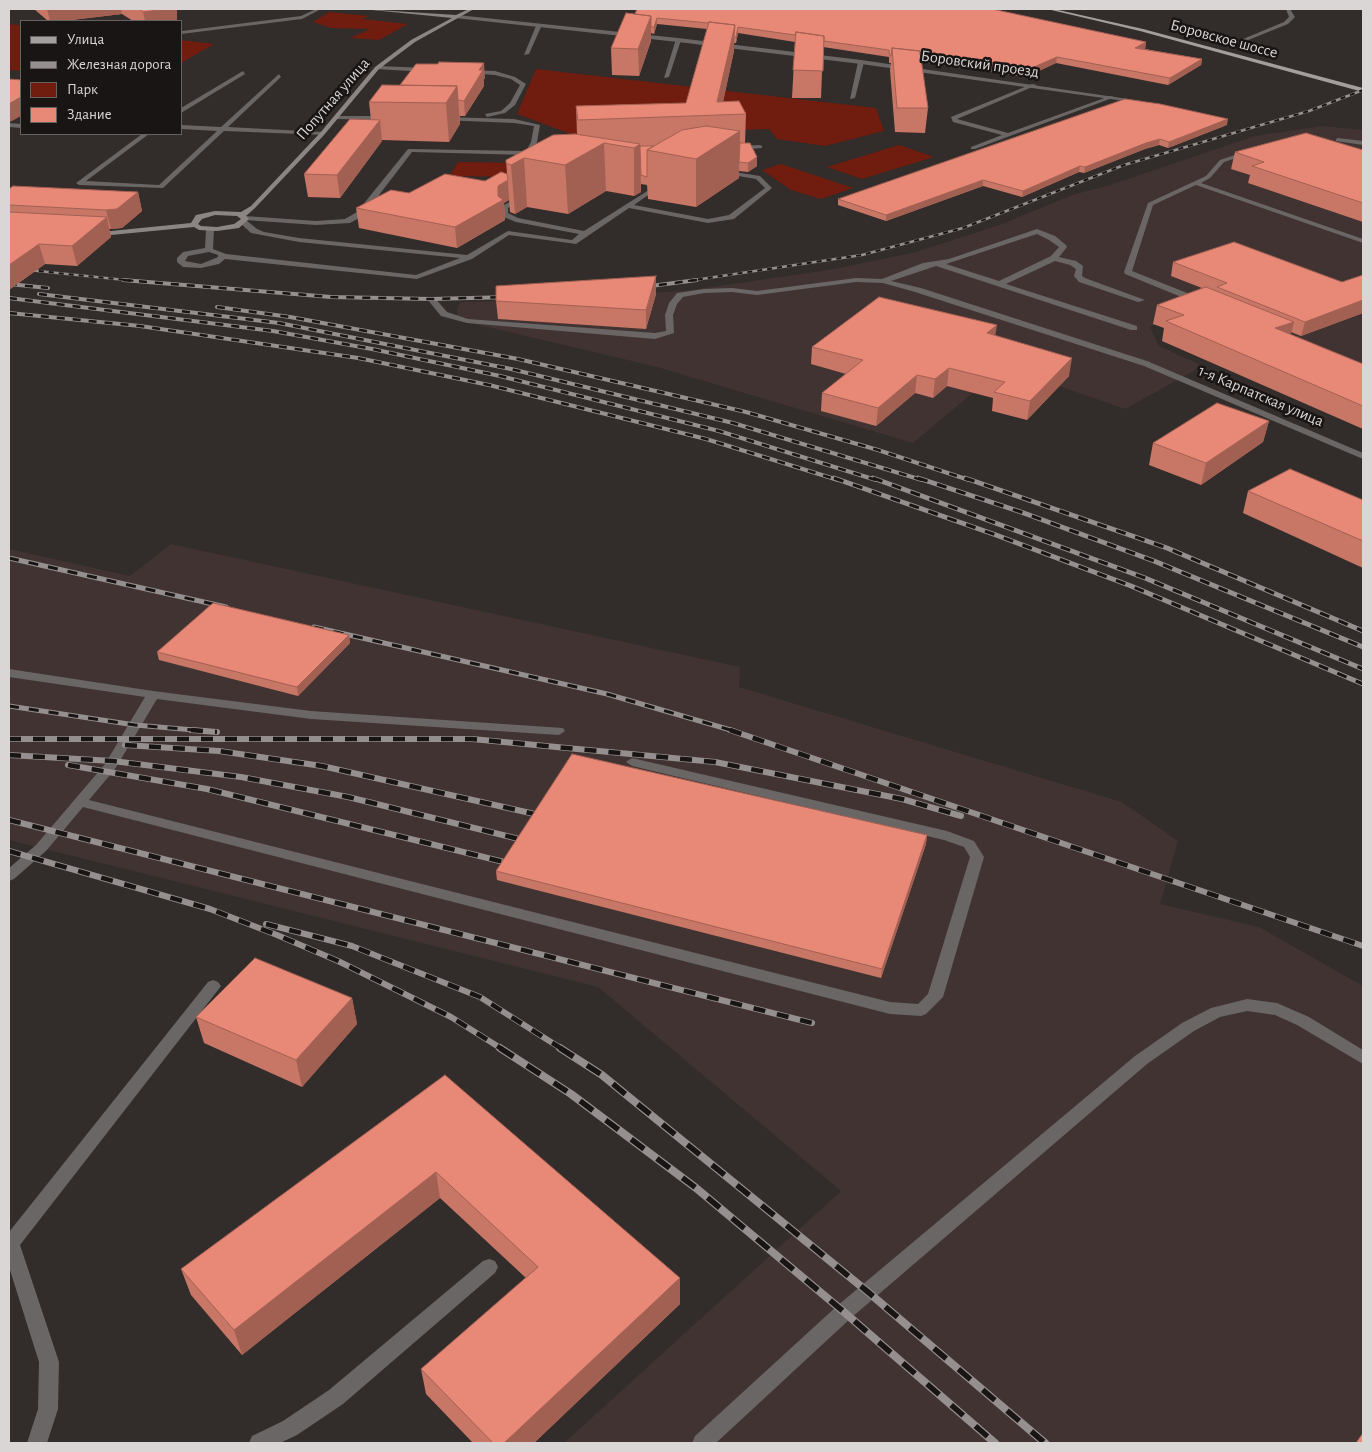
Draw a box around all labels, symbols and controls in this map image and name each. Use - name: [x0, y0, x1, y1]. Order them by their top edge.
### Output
- street label: Боровское шоссе: [1168, 15, 1280, 63]
- legend: [20, 20, 182, 135]
- text: Улица: [67, 32, 104, 47]
- street label: Боровский проезд: [920, 46, 1040, 82]
- street label: Попутная улица: [292, 54, 374, 144]
- text: Железная дорога: [67, 57, 171, 72]
- text: Парк: [67, 82, 98, 97]
- text: Здание: [67, 107, 112, 122]
- street label: 1-я Карпатская улица: [1195, 361, 1327, 431]

